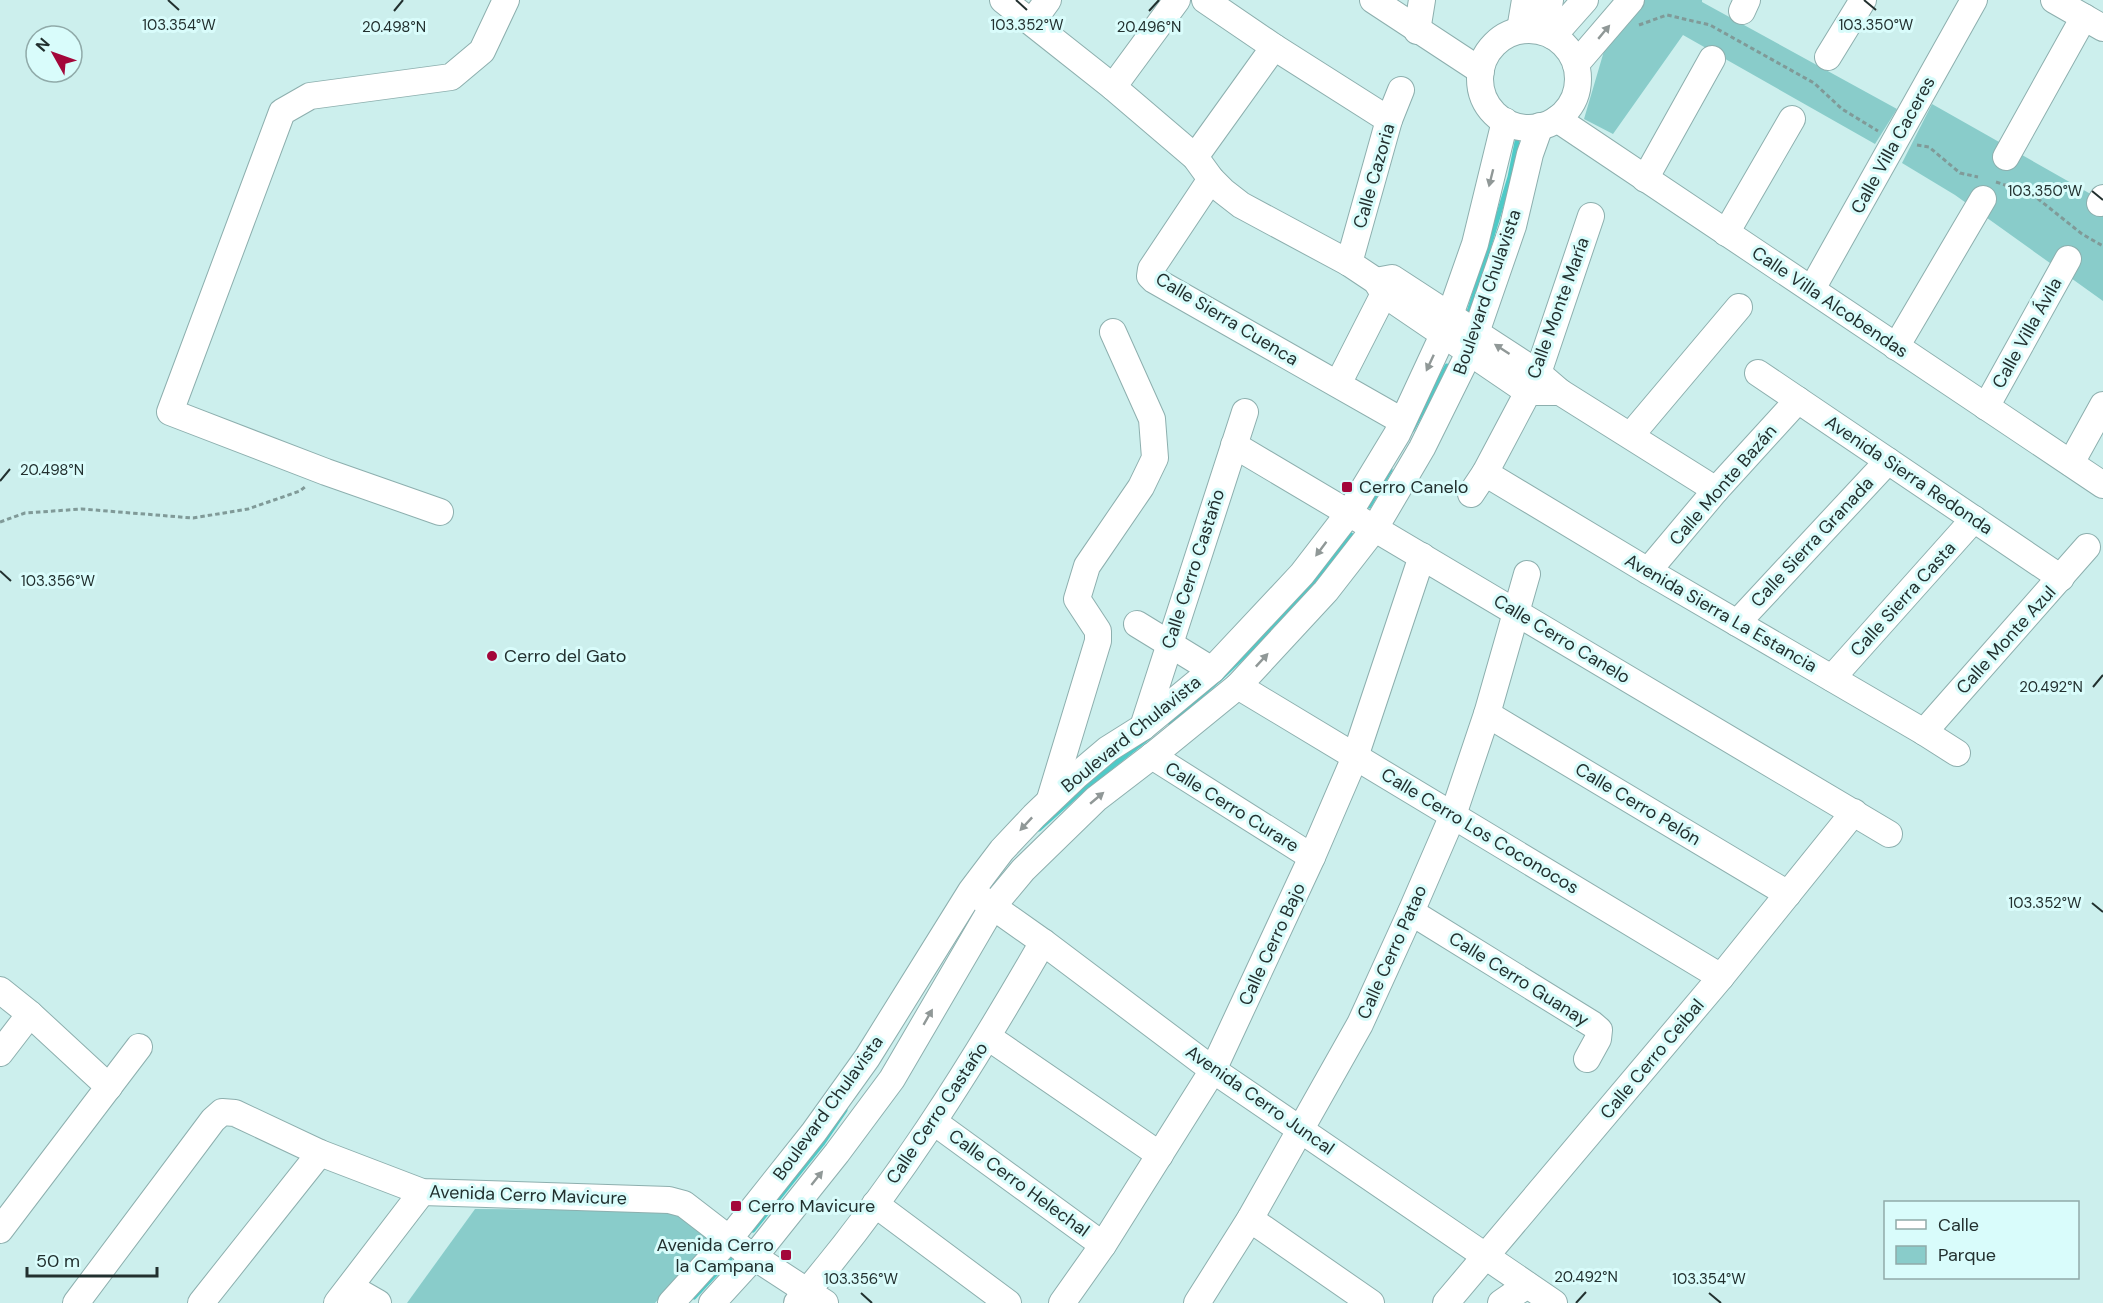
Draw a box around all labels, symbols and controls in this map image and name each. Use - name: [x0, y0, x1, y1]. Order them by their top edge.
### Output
- text: 103.354°W: [142, 15, 216, 35]
- text: 103.352°W: [991, 15, 1064, 35]
- text: 103.350°W: [1839, 15, 1914, 35]
- text: 20.498°N: [362, 17, 426, 37]
- text: 20.496°N: [1117, 17, 1181, 37]
- north arrow: [24, 24, 84, 84]
- one-way arrow: [1597, 24, 1610, 40]
- text: N: [31, 33, 55, 56]
- street label: Calle Villa Caceres: [1845, 72, 1941, 218]
- street label: Calle Cazoria: [1348, 121, 1400, 231]
- one-way arrow: [1485, 169, 1495, 187]
- text: 103.350°W: [2008, 181, 2083, 201]
- street label: Boulevard Chulavista: [1447, 206, 1527, 378]
- street label: Calle Monte María: [1521, 234, 1595, 382]
- street label: Calle Villa Alcobendas: [1747, 241, 1913, 363]
- street label: Calle Sierra Cuenca: [1151, 267, 1303, 371]
- street label: Calle Villa Ávila: [1987, 273, 2067, 393]
- one-way arrow: [1493, 344, 1510, 355]
- one-way arrow: [1425, 354, 1435, 372]
- street label: Avenida Sierra Redonda: [1820, 410, 1998, 540]
- street label: Calle Monte Bazán: [1664, 419, 1782, 551]
- text: 20.498°N: [20, 460, 84, 480]
- street label: Calle Sierra Granada: [1745, 472, 1879, 612]
- place label: Cerro Canelo: [1359, 475, 1469, 499]
- marker: Cerro Canelo: [1340, 480, 1354, 494]
- street label: Calle Cerro Castaño: [1156, 486, 1230, 652]
- street label: Calle Sierra Casta: [1845, 536, 1961, 662]
- one-way arrow: [1316, 541, 1328, 556]
- street label: Avenida Sierra La Estancia: [1621, 548, 1821, 678]
- text: 103.356°W: [21, 571, 95, 591]
- street label: Calle Monte Azul: [1951, 581, 2061, 699]
- street label: Calle Cerro Canelo: [1489, 589, 1635, 689]
- place label: Cerro del Gato: [504, 644, 627, 668]
- marker: Cerro del Gato: [485, 649, 499, 663]
- one-way arrow: [1255, 653, 1268, 668]
- street label: Boulevard Chulavista: [1056, 670, 1206, 798]
- text: 20.492°N: [2019, 677, 2083, 697]
- street label: Calle Cerro Curare: [1161, 756, 1303, 858]
- street label: Calle Cerro Pelón: [1571, 757, 1705, 851]
- street label: Calle Cerro Los Coconocos: [1377, 762, 1583, 900]
- one-way arrow: [1089, 792, 1105, 805]
- one-way arrow: [1020, 817, 1034, 831]
- street label: Calle Cerro Bajo: [1233, 879, 1311, 1009]
- street label: Calle Cerro Patao: [1352, 881, 1432, 1023]
- text: 103.352°W: [2009, 893, 2082, 913]
- street label: Calle Cerro Guanay: [1444, 926, 1594, 1032]
- street label: Calle Cerro Ceibal: [1595, 994, 1709, 1124]
- one-way arrow: [922, 1009, 932, 1026]
- street label: Boulevard Chulavista: [767, 1031, 889, 1185]
- street label: Calle Cerro Castaño: [880, 1037, 994, 1189]
- street label: Avenida Cerro Juncal: [1181, 1040, 1339, 1160]
- street label: Calle Cerro Helechal: [944, 1124, 1094, 1242]
- one-way arrow: [811, 1170, 824, 1186]
- street label: Avenida Cerro Mavicure: [429, 1180, 627, 1210]
- place label: Cerro Mavicure: [748, 1194, 875, 1218]
- marker: Cerro Mavicure: [729, 1199, 743, 1213]
- legend: [1884, 1201, 2079, 1279]
- text: Calle: [1938, 1213, 1979, 1237]
- place label: Avenida Cerro la Campana: [656, 1233, 774, 1278]
- scale bar: [27, 1240, 158, 1278]
- text: Parque: [1938, 1243, 1996, 1267]
- marker: Avenida Cerro la Campana: [779, 1248, 793, 1262]
- text: 50 m: [36, 1249, 80, 1273]
- text: 20.492°N: [1554, 1267, 1618, 1287]
- text: 103.356°W: [824, 1269, 898, 1289]
- text: 103.354°W: [1672, 1269, 1746, 1289]

